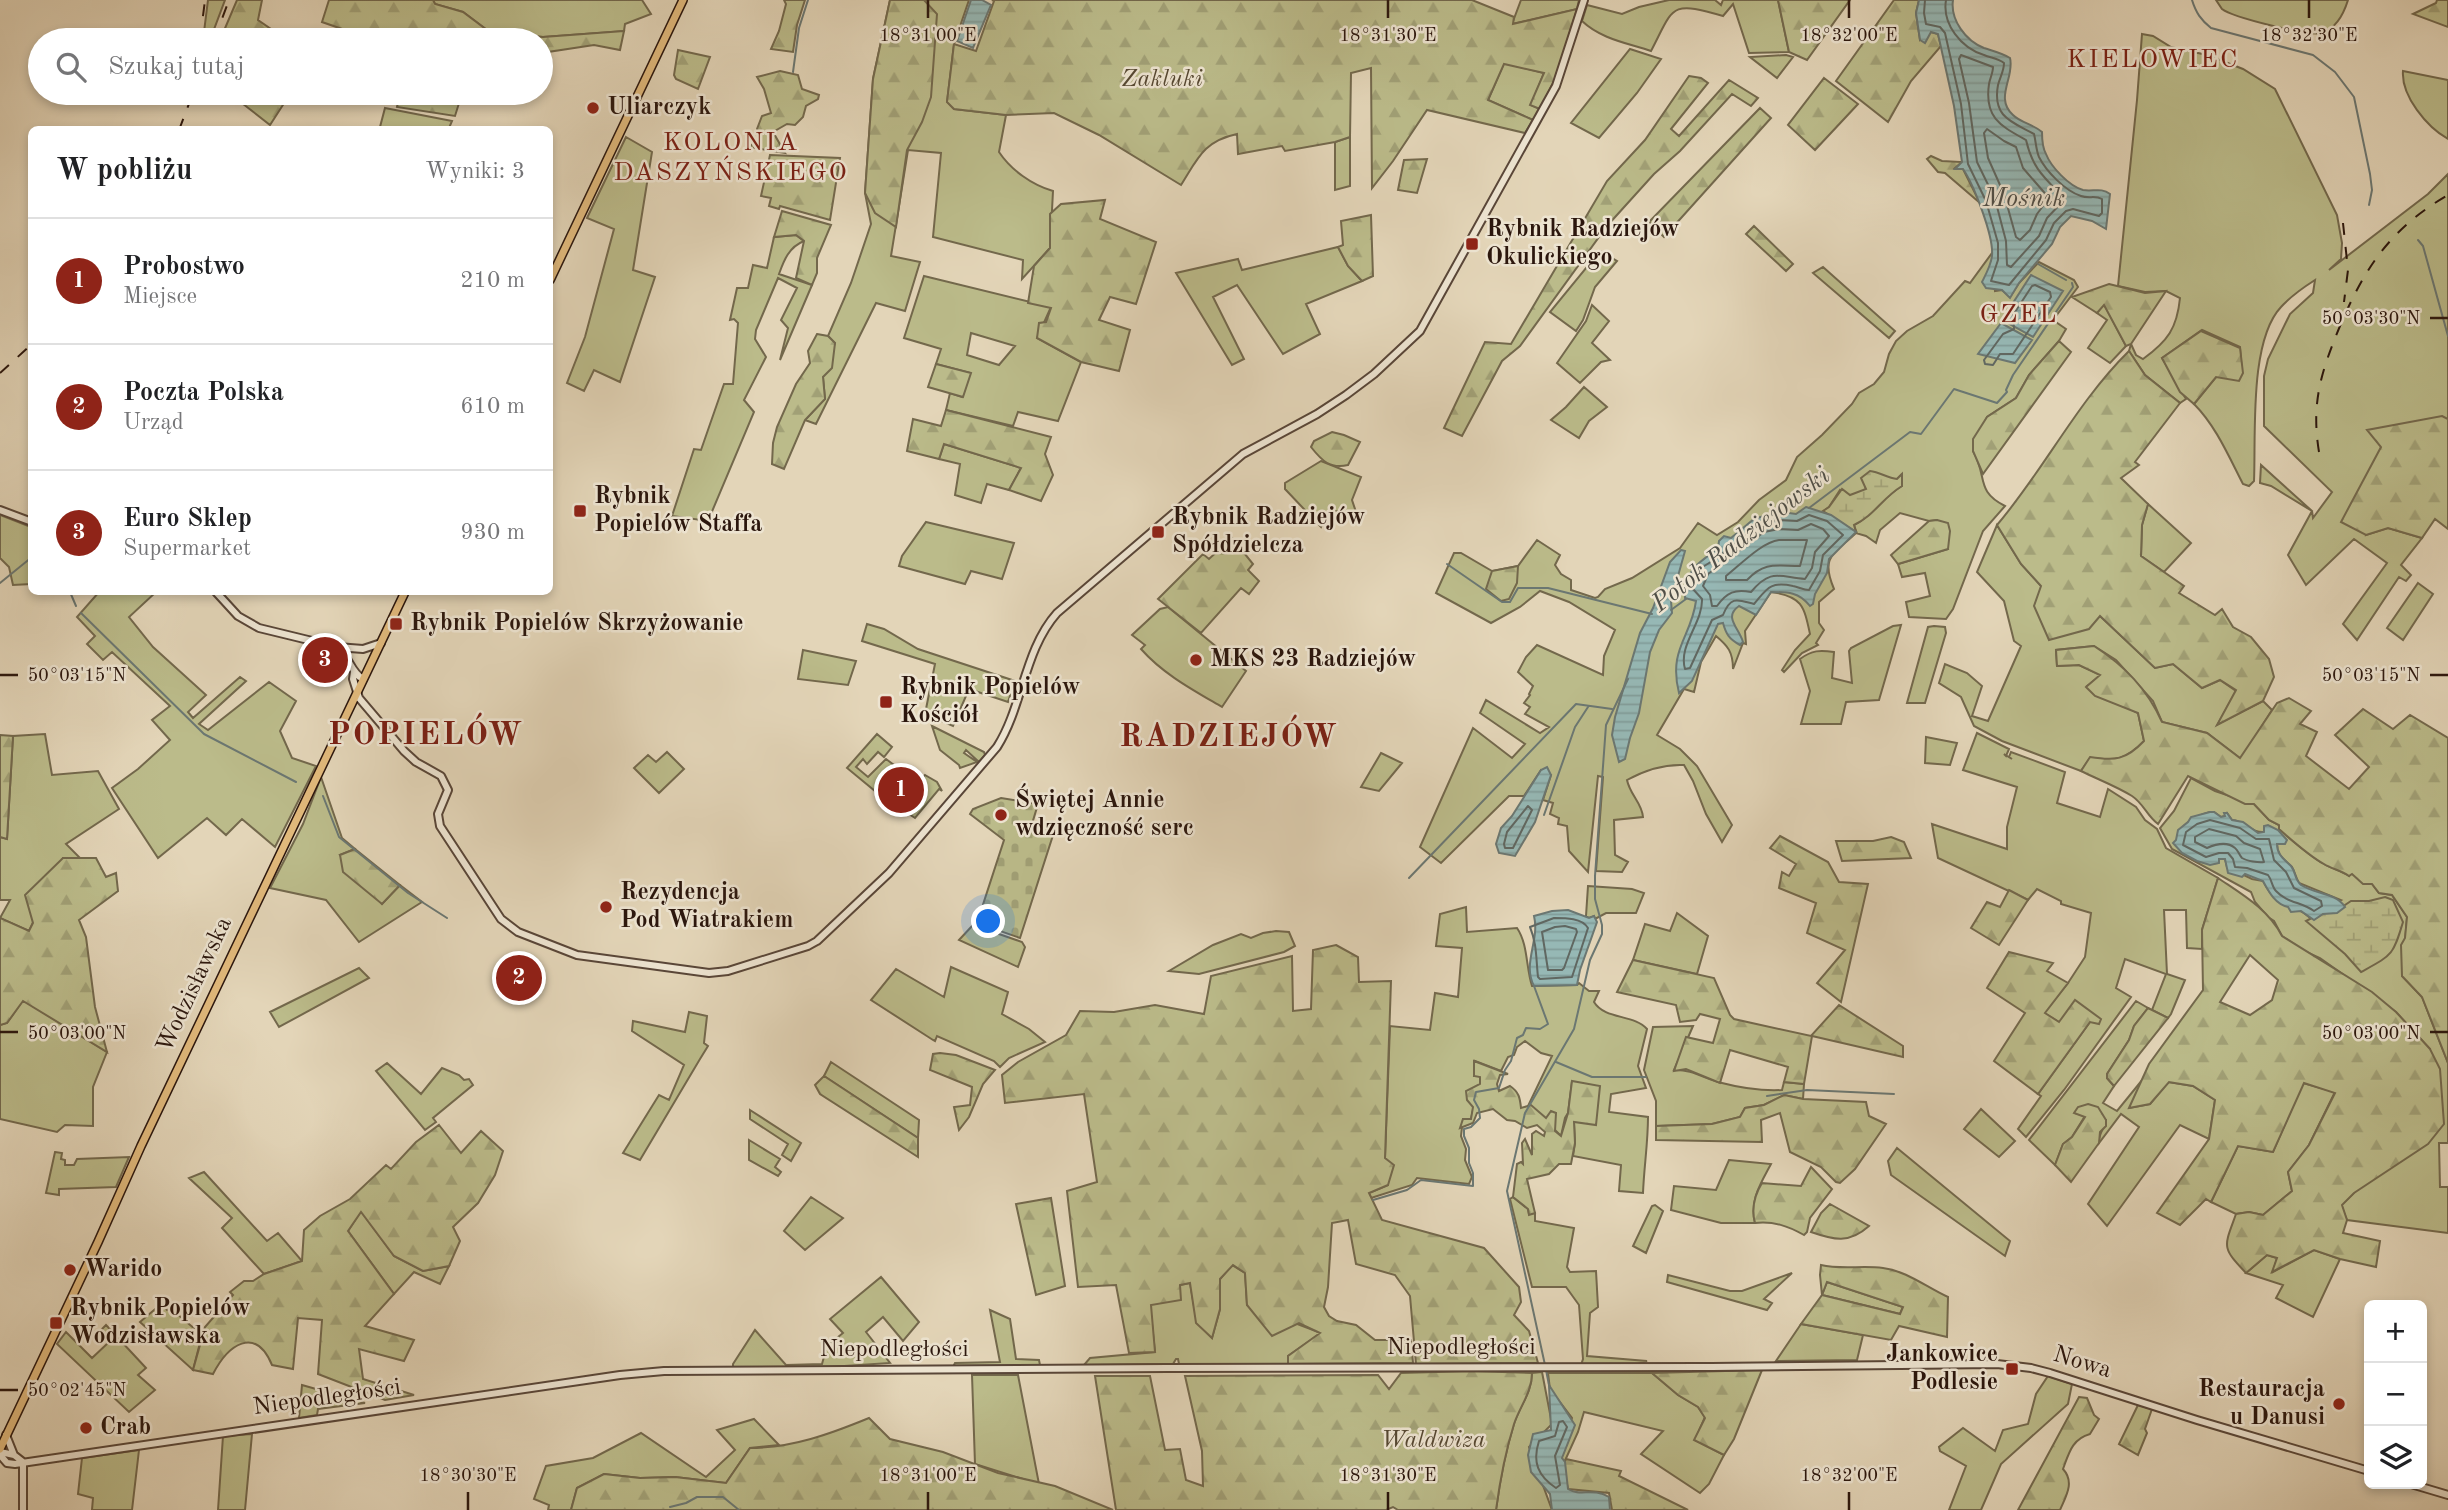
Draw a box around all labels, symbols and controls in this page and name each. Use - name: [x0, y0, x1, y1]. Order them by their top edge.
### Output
- text: 18°31'00"E: [880, 27, 976, 45]
- text: 18°31'30"E: [1340, 27, 1436, 45]
- text: 18°32'00"E: [1801, 27, 1897, 45]
- text: 18°32'30"E: [2261, 27, 2357, 45]
- search box: [28, 28, 553, 105]
- district label: KIELOWIEC: [2067, 47, 2239, 73]
- icon: search: [52, 48, 90, 86]
- text: Szukaj tutaj: [108, 54, 245, 80]
- park label: Zakluki: [1121, 68, 1203, 92]
- place label: Uliarczyk: [607, 96, 711, 120]
- marker: Uliarczyk: [585, 100, 601, 116]
- district label: KOLONIA DASZYŃSKIEGO: [613, 130, 849, 186]
- text: W pobliżu: [56, 156, 192, 186]
- text: Wyniki: 3: [425, 160, 525, 183]
- water label: Mośnik: [1982, 186, 2065, 212]
- place label: Rybnik Radziejów Okulickiego: [1486, 218, 1680, 270]
- marker: Rybnik Radziejów Okulickiego: [1464, 236, 1480, 252]
- text: Probostwo: [123, 254, 245, 280]
- text: 1: [72, 269, 86, 292]
- text: 210 m: [460, 269, 525, 292]
- text: Miejsce: [123, 285, 197, 308]
- district label: GZEL: [1979, 302, 2059, 328]
- text: 50°03'30"N: [2322, 310, 2420, 328]
- text: Poczta Polska: [123, 380, 284, 406]
- text: 2: [72, 395, 86, 418]
- text: 610 m: [460, 395, 525, 418]
- text: Urząd: [123, 411, 184, 434]
- water label: Potok Radziejowski: [1646, 462, 1835, 618]
- place label: Rybnik Popielów Staffa: [594, 485, 762, 537]
- marker: Rybnik Popielów Staffa: [572, 503, 588, 519]
- text: Euro Sklep: [123, 506, 252, 532]
- place label: Rybnik Radziejów Spółdzielcza: [1172, 506, 1366, 558]
- text: 3: [72, 521, 86, 544]
- text: 930 m: [460, 521, 525, 544]
- marker: Rybnik Radziejów Spółdzielcza: [1150, 524, 1166, 540]
- text: Supermarket: [123, 537, 251, 560]
- place label: Rybnik Popielów Skrzyżowanie: [410, 612, 744, 636]
- marker: Rybnik Popielów Skrzyżowanie: [388, 616, 404, 632]
- pin: 3: [302, 634, 348, 686]
- place label: MKS 23 Radziejów: [1210, 648, 1416, 672]
- marker: MKS 23 Radziejów: [1188, 652, 1204, 668]
- text: 50°03'15"N: [28, 667, 126, 685]
- text: 50°03'15"N: [2322, 667, 2420, 685]
- place label: Rybnik Popielów Kościół: [900, 676, 1081, 728]
- marker: Rybnik Popielów Kościół: [878, 694, 894, 710]
- district label: POPIELÓW: [328, 712, 524, 752]
- district label: RADZIEJÓW: [1119, 714, 1339, 754]
- pin: 1: [878, 764, 924, 816]
- place label: Świętej Annie wdzięczność serc: [1015, 783, 1194, 841]
- marker: Świętej Annie wdzięczność serc: [993, 807, 1009, 823]
- place label: Rezydencja Pod Wiatrakiem: [620, 881, 793, 933]
- marker: Rezydencja Pod Wiatrakiem: [598, 899, 614, 915]
- your location: [971, 904, 1005, 938]
- street label: Wodzisławska: [153, 913, 237, 1056]
- pin: 2: [496, 952, 542, 1004]
- text: 50°03'00"N: [28, 1025, 126, 1043]
- text: 50°03'00"N: [2322, 1025, 2420, 1043]
- place label: Warido: [84, 1258, 162, 1282]
- marker: Warido: [62, 1262, 78, 1278]
- place label: Rybnik Popielów Wodzisławska: [70, 1297, 251, 1349]
- map controls: [2364, 1300, 2427, 1489]
- button: +: [2364, 1300, 2427, 1363]
- marker: Rybnik Popielów Wodzisławska: [48, 1315, 64, 1331]
- street label: Niepodległości: [1386, 1336, 1536, 1360]
- street label: Niepodległości: [819, 1338, 969, 1362]
- place label: Jankowice Podlesie: [1886, 1343, 1998, 1395]
- street label: Nowa: [2050, 1343, 2114, 1383]
- marker: Jankowice Podlesie: [2004, 1361, 2020, 1377]
- button: −: [2364, 1363, 2427, 1426]
- street label: Niepodległości: [251, 1376, 403, 1420]
- place label: Restauracja u Danusi: [2198, 1378, 2325, 1430]
- text: 50°02'45"N: [28, 1382, 126, 1400]
- marker: Restauracja u Danusi: [2331, 1396, 2347, 1412]
- place label: Crab: [100, 1416, 151, 1440]
- marker: Crab: [78, 1420, 94, 1436]
- button: layers: [2364, 1426, 2427, 1489]
- park label: Waldwiza: [1380, 1429, 1486, 1453]
- text: 18°30'30"E: [420, 1467, 516, 1485]
- text: 18°31'00"E: [880, 1467, 976, 1485]
- text: 18°31'30"E: [1340, 1467, 1436, 1485]
- text: 18°32'00"E: [1801, 1467, 1897, 1485]

